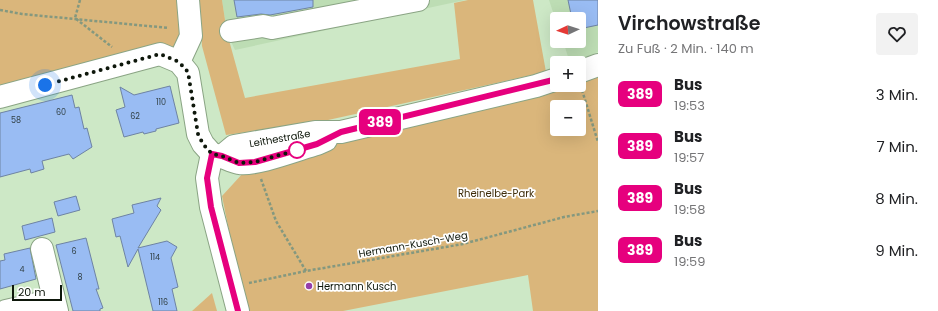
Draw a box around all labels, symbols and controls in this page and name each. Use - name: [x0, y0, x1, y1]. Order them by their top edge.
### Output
- text: Virchowstraße: [618, 10, 760, 37]
- north arrow: [550, 12, 586, 48]
- map controls: [550, 12, 586, 136]
- button: heart: [876, 13, 918, 55]
- text: Zu Fuß · 2 Min. · 140 m: [618, 39, 754, 58]
- button: +: [550, 56, 586, 92]
- text: Bus: [674, 74, 702, 95]
- your location: [35, 75, 55, 95]
- text: 389: [627, 84, 653, 104]
- text: 3 Min.: [876, 84, 918, 105]
- text: 19:53: [674, 96, 705, 115]
- house number: 110: [156, 97, 166, 108]
- button: −: [550, 100, 586, 136]
- house number: 60: [56, 107, 66, 118]
- line badge: 389: [357, 109, 403, 135]
- house number: 62: [130, 111, 140, 122]
- text: 389: [367, 112, 393, 132]
- house number: 58: [11, 115, 21, 126]
- street label: Leithestraße: [248, 126, 311, 151]
- text: Bus: [674, 126, 702, 147]
- text: 389: [627, 136, 653, 156]
- text: 7 Min.: [876, 136, 918, 157]
- unlabelled marker: [288, 141, 306, 159]
- text: 19:57: [674, 148, 704, 167]
- text: Bus: [674, 178, 702, 199]
- park label: Rheinelbe-Park: [458, 186, 535, 201]
- text: 389: [627, 188, 653, 208]
- text: 8 Min.: [875, 188, 918, 209]
- text: 19:58: [674, 200, 706, 219]
- street label: Hermann-Kusch-Weg: [357, 228, 469, 261]
- text: Bus: [674, 230, 702, 251]
- text: 389: [627, 240, 653, 260]
- text: 9 Min.: [875, 240, 918, 261]
- house number: 6: [71, 246, 77, 257]
- house number: 114: [150, 252, 160, 263]
- text: 19:59: [674, 252, 705, 271]
- house number: 4: [19, 264, 25, 275]
- house number: 8: [77, 272, 83, 283]
- place label: Hermann Kusch: [317, 279, 396, 294]
- marker: Hermann Kusch: [304, 281, 314, 291]
- scale bar: [12, 283, 62, 302]
- text: 20 m: [18, 284, 46, 300]
- house number: 116: [158, 297, 168, 308]

